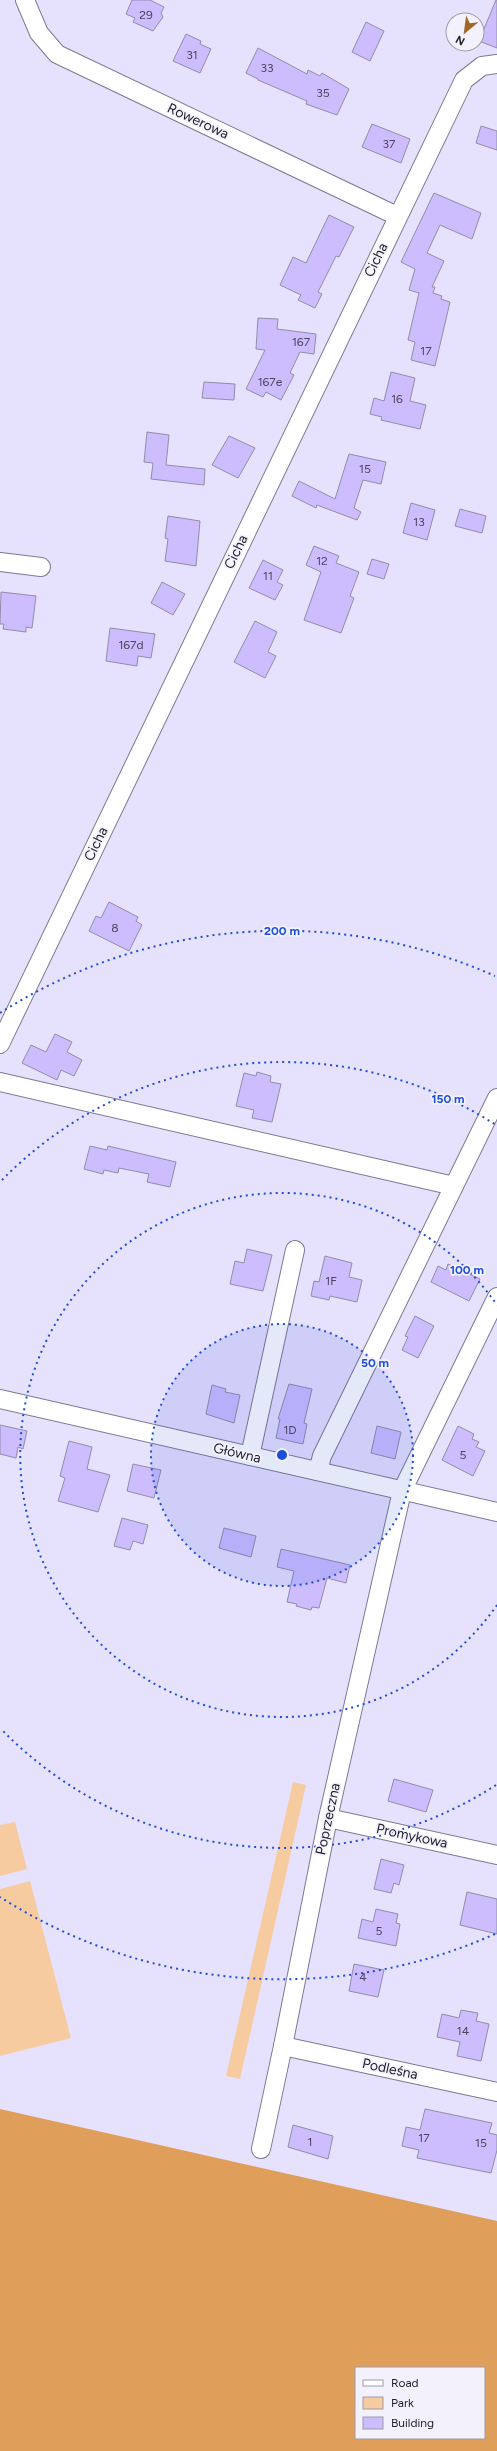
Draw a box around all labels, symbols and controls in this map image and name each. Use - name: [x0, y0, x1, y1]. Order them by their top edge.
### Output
- house number: 29: [139, 8, 153, 22]
- north arrow: [445, 12, 485, 52]
- text: N: [454, 33, 467, 48]
- house number: 31: [186, 48, 198, 62]
- house number: 33: [260, 61, 274, 75]
- house number: 35: [316, 86, 330, 100]
- street label: Rowerowa: [165, 99, 231, 143]
- house number: 37: [383, 137, 396, 151]
- street label: Cicha: [360, 240, 392, 280]
- house number: 167: [292, 335, 311, 349]
- house number: 17: [420, 344, 432, 358]
- house number: 167e: [258, 375, 283, 389]
- house number: 16: [391, 392, 403, 406]
- house number: 15: [359, 462, 371, 476]
- house number: 13: [413, 515, 425, 529]
- street label: Cicha: [220, 532, 252, 572]
- house number: 12: [316, 554, 328, 568]
- house number: 11: [263, 569, 273, 583]
- house number: 167d: [118, 638, 144, 652]
- street label: Cicha: [80, 824, 112, 864]
- house number: 8: [111, 921, 119, 935]
- text: 200 m: [264, 924, 300, 938]
- text: 150 m: [431, 1092, 465, 1106]
- text: 100 m: [450, 1263, 484, 1277]
- house number: 1F: [325, 1274, 337, 1288]
- text: 50 m: [361, 1356, 389, 1370]
- house number: 1D: [283, 1423, 297, 1437]
- street label: Główna: [211, 1439, 263, 1467]
- centre of rings: [275, 1448, 289, 1462]
- house number: 5: [460, 1448, 467, 1462]
- street label: Poprzeczna: [312, 1782, 344, 1856]
- street label: Promykowa: [375, 1820, 449, 1852]
- house number: 5: [376, 1924, 383, 1938]
- house number: 4: [359, 1970, 367, 1984]
- house number: 14: [457, 2024, 470, 2038]
- street label: Podleśna: [361, 2055, 419, 2083]
- house number: 17: [418, 2131, 430, 2145]
- house number: 1: [308, 2135, 312, 2149]
- house number: 15: [475, 2136, 487, 2150]
- legend: [355, 2367, 485, 2439]
- text: Road: [391, 2376, 419, 2390]
- text: Park: [391, 2396, 414, 2410]
- text: Building: [391, 2416, 434, 2430]

